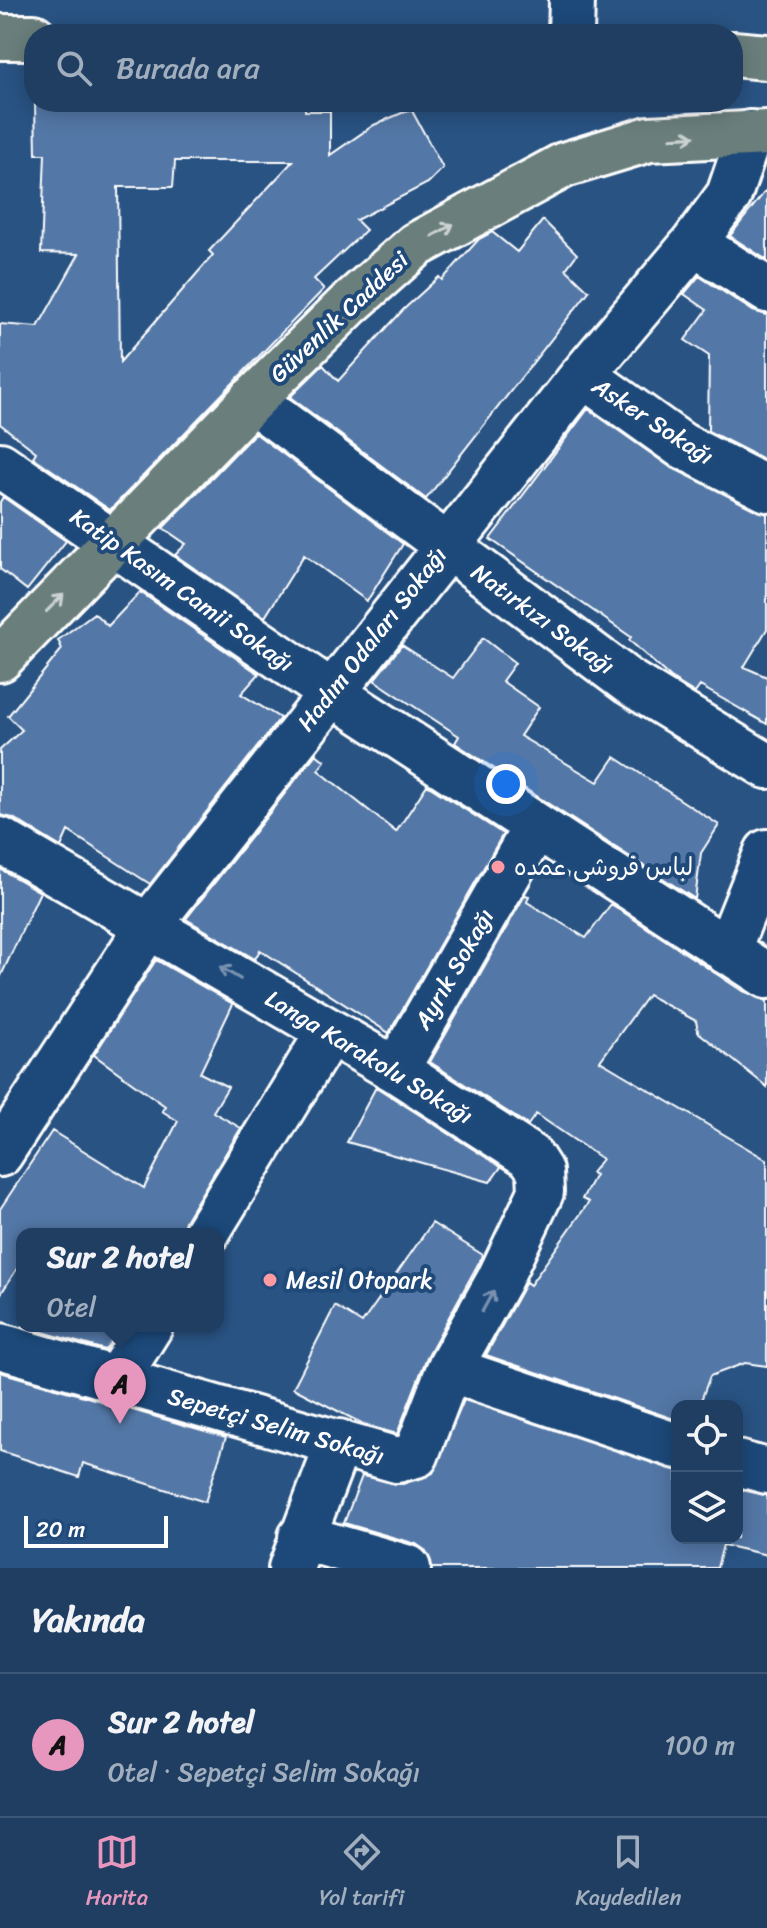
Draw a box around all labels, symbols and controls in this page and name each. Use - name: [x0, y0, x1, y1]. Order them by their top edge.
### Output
- search box: [24, 24, 743, 112]
- text: Burada ara: [116, 41, 259, 95]
- icon: search: [52, 46, 96, 90]
- one-way arrow: [669, 129, 696, 144]
- one-way arrow: [431, 222, 454, 238]
- street label: Güvenlik Caddesi: [259, 240, 420, 393]
- street label: Asker Sokağı: [583, 365, 723, 476]
- street label: Katip Kasım Camii Sokağı: [61, 496, 303, 684]
- street label: Hadım Odaları Sokağı: [286, 537, 458, 741]
- street label: Natırkızı Sokağı: [462, 552, 624, 686]
- one-way arrow: [45, 594, 64, 613]
- your location: [486, 764, 526, 804]
- place label: لباس فروشی عمده: [514, 846, 693, 888]
- marker: لباس فروشی عمده: [489, 858, 507, 876]
- street label: Ayrık Sokağı: [402, 900, 506, 1039]
- one-way arrow: [219, 965, 242, 981]
- street label: Langa Karakolu Sokağı: [257, 978, 481, 1136]
- popup: [16, 1228, 224, 1332]
- text: Sur 2 hotel: [47, 1230, 193, 1284]
- place label: Mesil Otopark: [286, 1259, 433, 1301]
- marker: Mesil Otopark: [261, 1271, 279, 1289]
- text: Otel: [47, 1284, 96, 1330]
- one-way arrow: [480, 1289, 496, 1313]
- pin: A: [94, 1358, 146, 1424]
- street label: Sepetçi Selim Sokağı: [163, 1375, 389, 1477]
- map controls: [671, 1400, 743, 1544]
- button: locate: [671, 1400, 743, 1472]
- button: layers: [671, 1472, 743, 1544]
- text: 20 m: [36, 1510, 85, 1549]
- scale bar: [24, 1512, 168, 1548]
- text: Yakında: [32, 1590, 145, 1650]
- text: Sur 2 hotel: [108, 1695, 254, 1749]
- text: A: [49, 1722, 67, 1768]
- text: 100 m: [664, 1722, 735, 1768]
- text: Otel · Sepetçi Selim Sokağı: [108, 1749, 420, 1795]
- tab: Harita: [86, 1830, 148, 1917]
- tab: Yol tarifi: [319, 1830, 404, 1917]
- tab: Kaydedilen: [576, 1830, 681, 1917]

